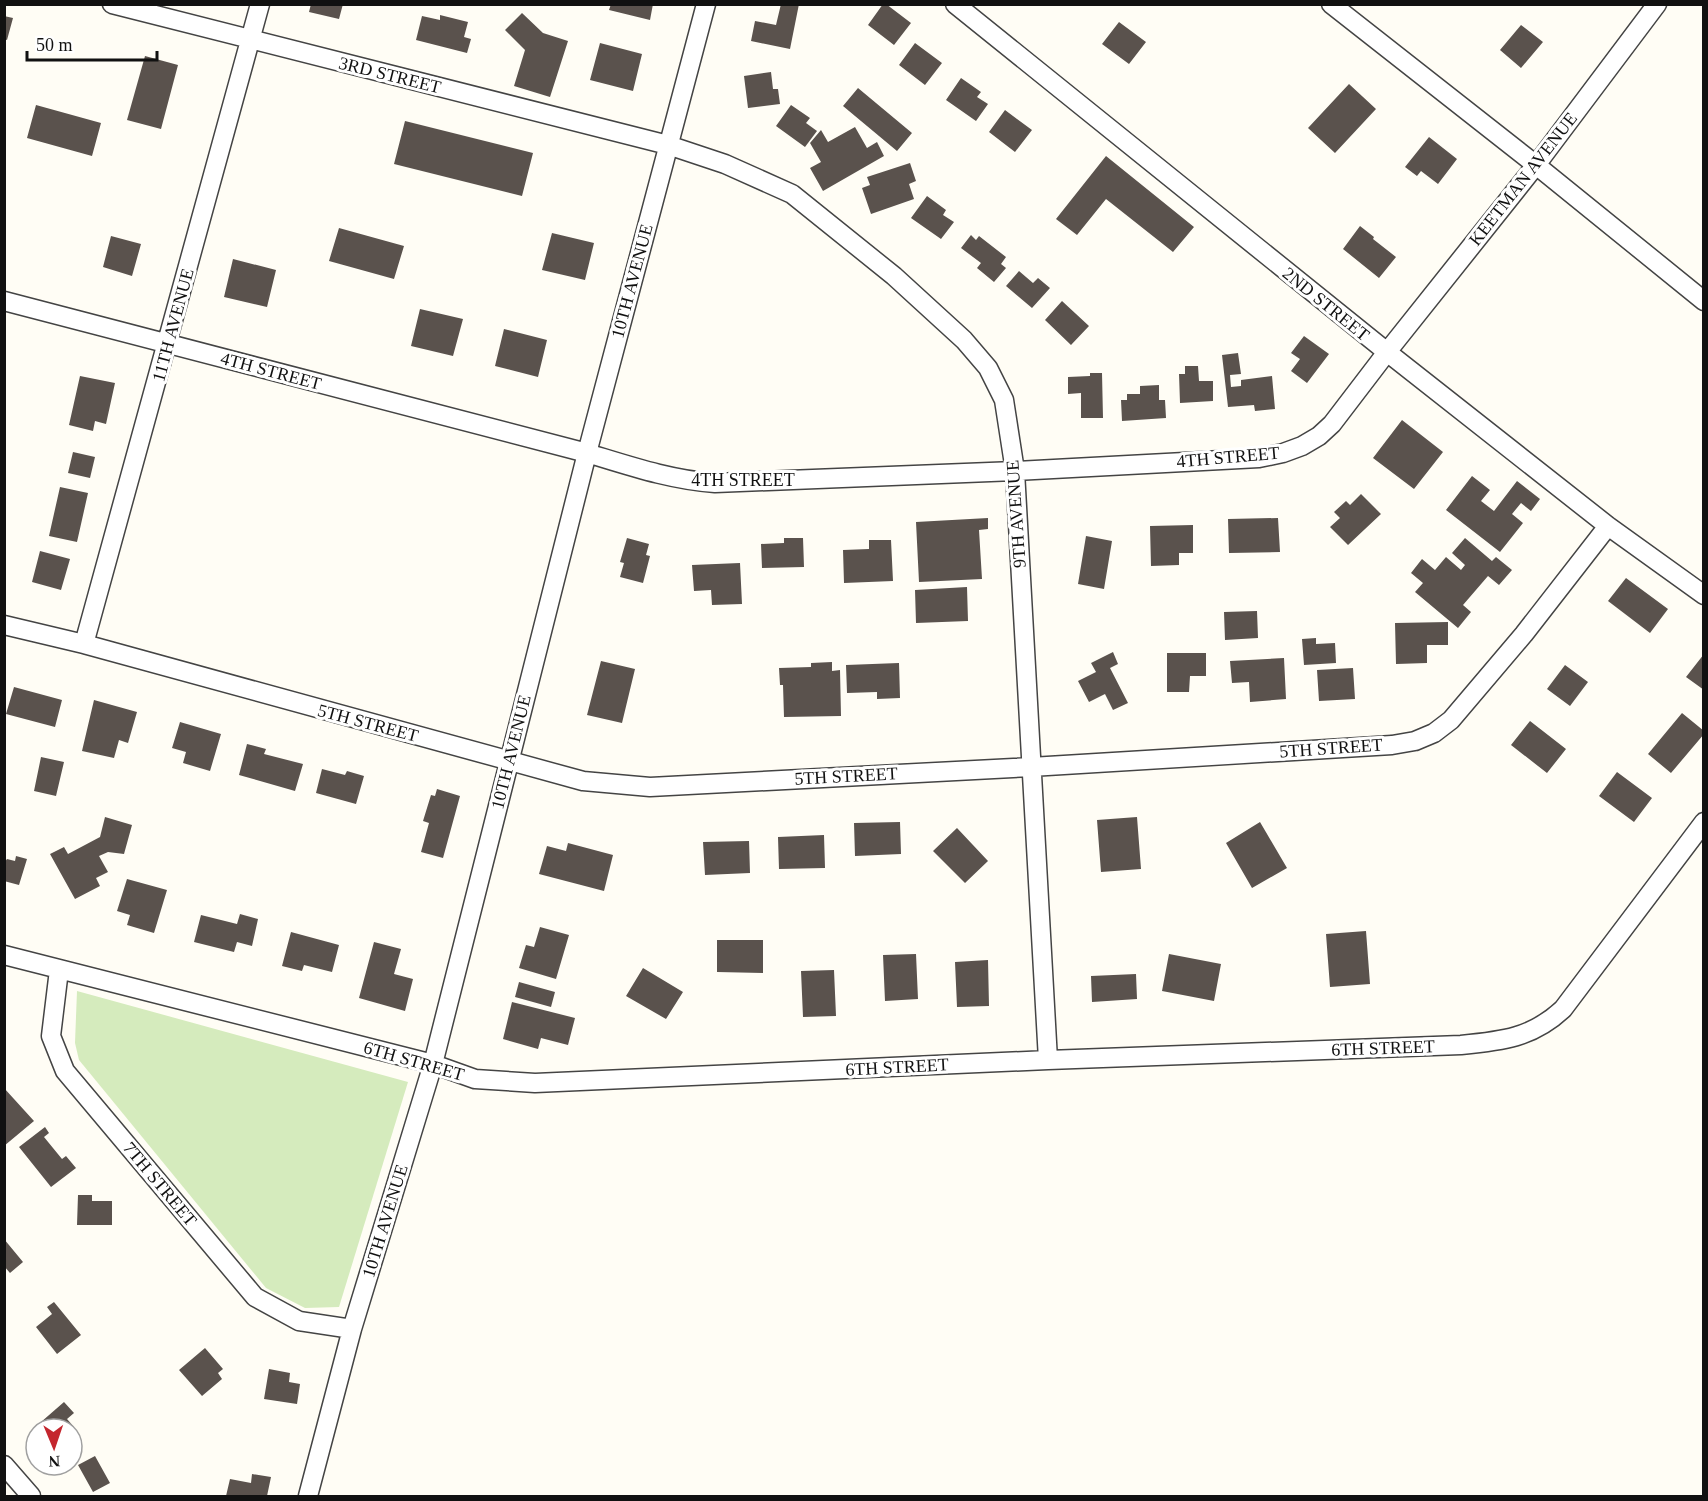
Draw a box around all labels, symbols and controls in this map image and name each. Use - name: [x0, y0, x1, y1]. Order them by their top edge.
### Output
- scale bar: [27, 24, 158, 62]
- text: 50 m: [36, 35, 73, 55]
- street label: 3RD STREET: [337, 53, 443, 97]
- street label: KEETMAN AVENUE: [1465, 109, 1581, 249]
- street label: 10TH AVENUE: [607, 222, 657, 340]
- street label: 2ND STREET: [1279, 263, 1373, 345]
- street label: 11TH AVENUE: [148, 266, 198, 384]
- street label: 4TH STREET: [218, 348, 324, 394]
- street label: 4TH STREET: [1176, 443, 1280, 471]
- street label: 9TH AVENUE: [1002, 459, 1030, 569]
- street label: 4TH STREET: [691, 470, 795, 490]
- street label: 10TH AVENUE: [487, 693, 535, 811]
- street label: 5TH STREET: [315, 700, 421, 746]
- street label: 5TH STREET: [1279, 734, 1383, 762]
- street label: 5TH STREET: [794, 763, 898, 789]
- street label: 6TH STREET: [1331, 1036, 1435, 1060]
- street label: 6TH STREET: [361, 1037, 467, 1085]
- street label: 6TH STREET: [845, 1054, 949, 1080]
- street label: 7TH STREET: [119, 1138, 201, 1230]
- street label: 10TH AVENUE: [358, 1162, 412, 1280]
- north arrow: [24, 1417, 84, 1477]
- text: N: [48, 1453, 61, 1470]

